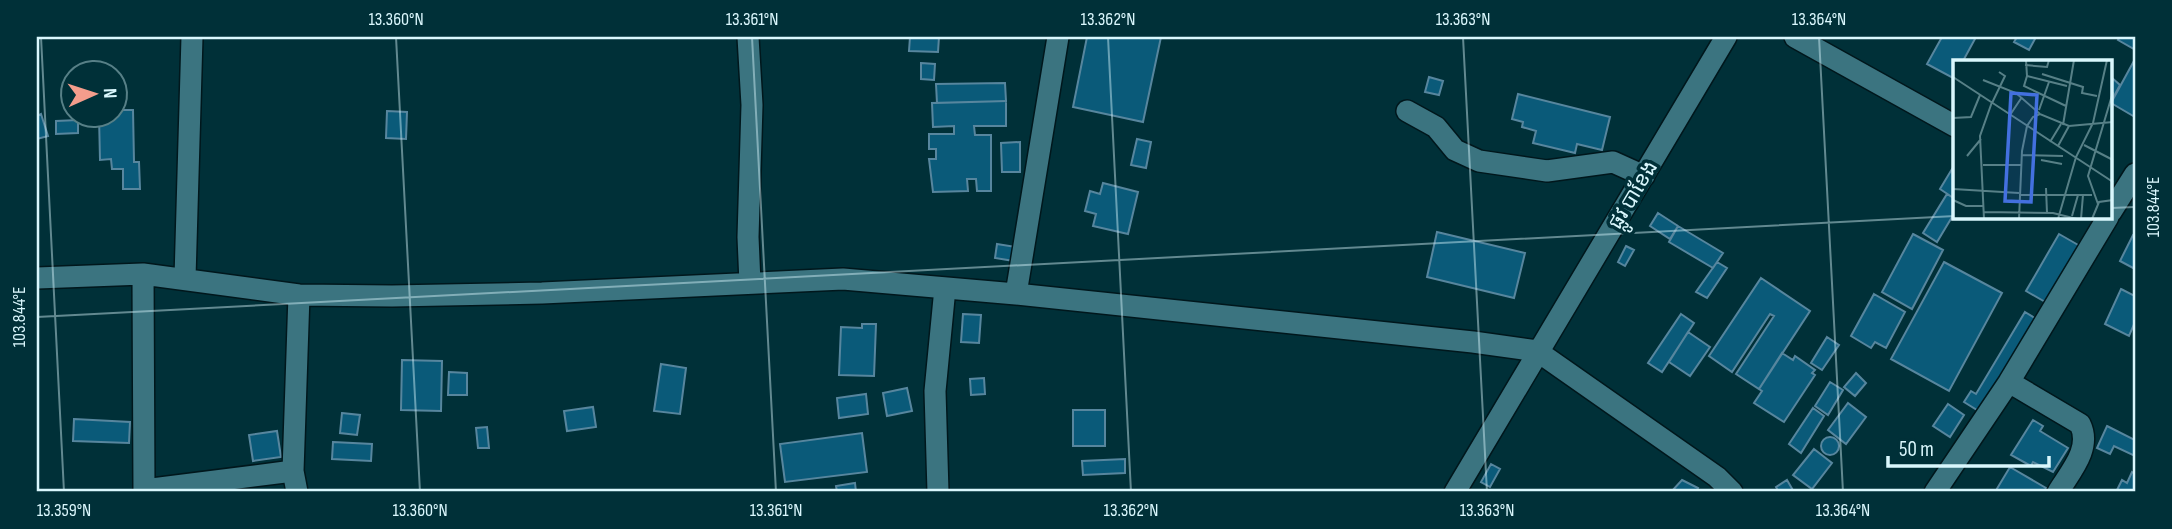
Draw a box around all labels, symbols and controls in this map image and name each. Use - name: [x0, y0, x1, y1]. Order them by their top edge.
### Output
- text: 13.360°N: [368, 9, 424, 30]
- text: 13.361°N: [726, 9, 778, 30]
- text: 13.362°N: [1081, 9, 1135, 30]
- text: 13.363°N: [1436, 9, 1490, 30]
- text: 13.364°N: [1792, 9, 1846, 30]
- north arrow: [60, 60, 130, 130]
- inset map: [1953, 60, 2112, 219]
- text: N: [98, 88, 121, 99]
- street label: ផ្លូវ បាខែង: [1603, 156, 1669, 237]
- text: 103.844°E: [2143, 177, 2164, 237]
- text: 103.844°E: [9, 287, 30, 347]
- scale bar: [1888, 424, 2050, 468]
- text: 50 m: [1899, 437, 1934, 462]
- text: 13.359°N: [37, 500, 91, 521]
- text: 13.360°N: [392, 500, 448, 521]
- text: 13.361°N: [750, 500, 802, 521]
- text: 13.362°N: [1104, 500, 1158, 521]
- text: 13.363°N: [1460, 500, 1514, 521]
- text: 13.364°N: [1816, 500, 1870, 521]

